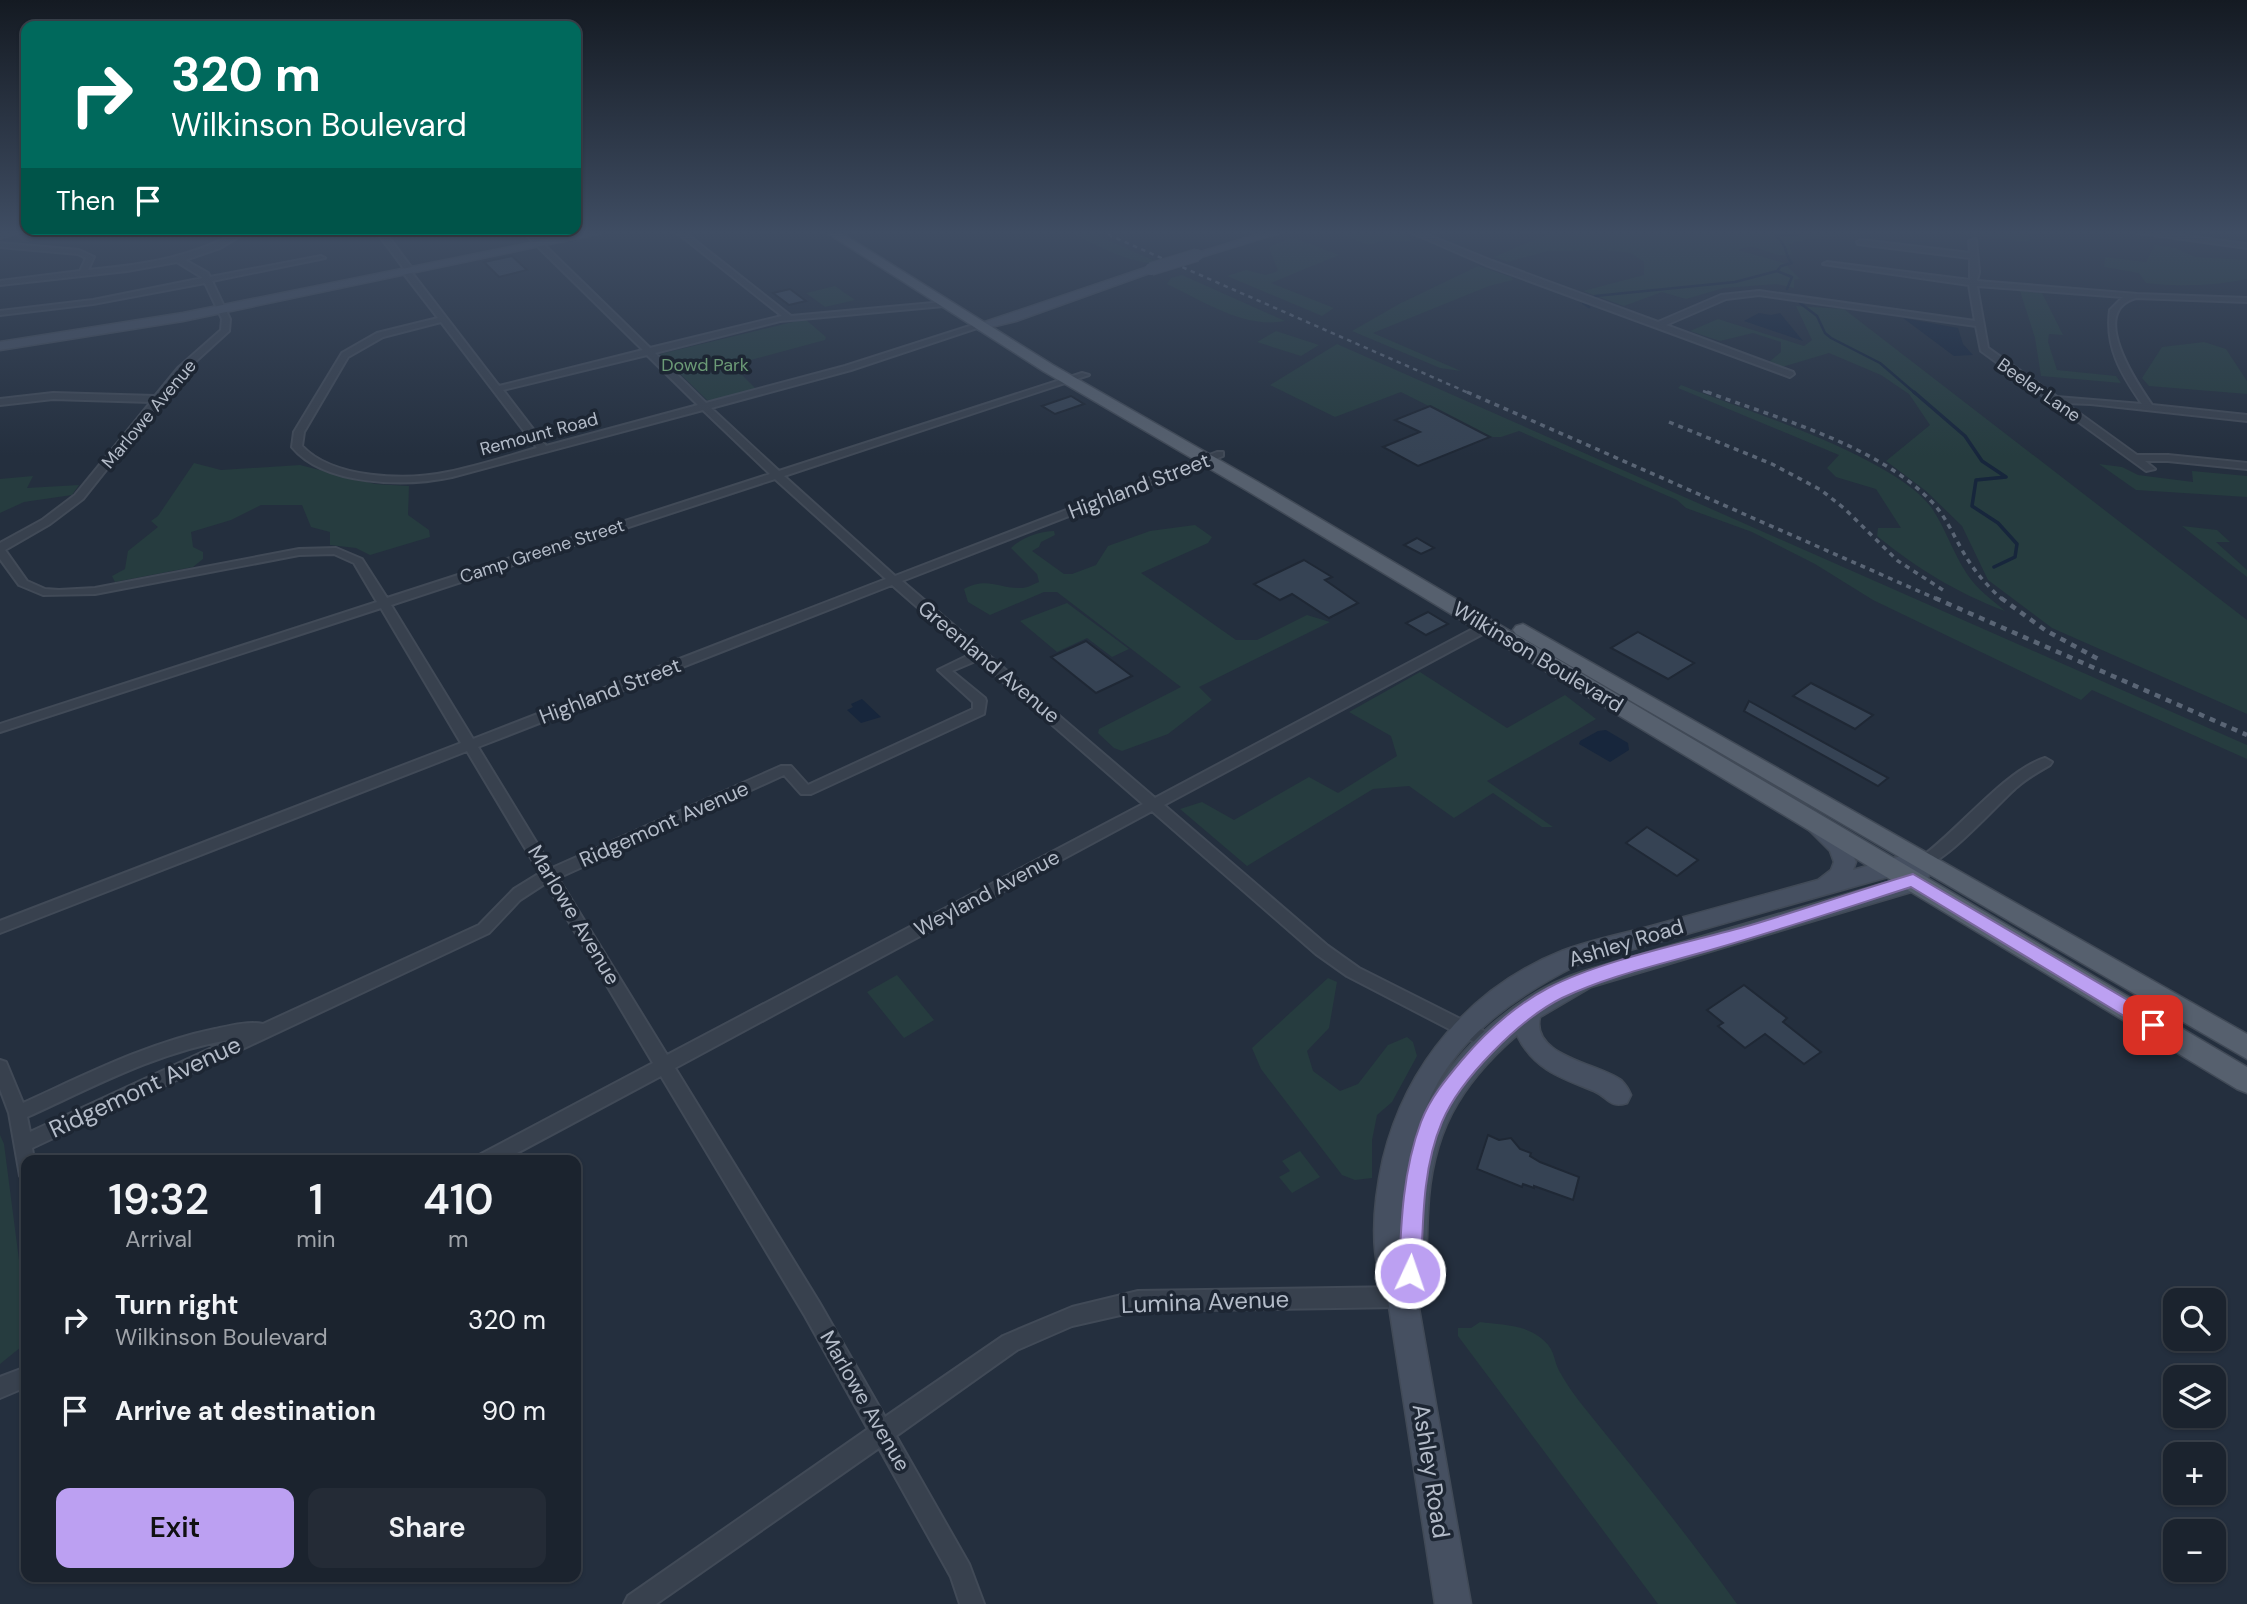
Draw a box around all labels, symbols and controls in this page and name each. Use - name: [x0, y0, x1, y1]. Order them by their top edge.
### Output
- text: 320 m: [171, 42, 321, 106]
- icon: right: [56, 49, 147, 140]
- text: Wilkinson Boulevard: [171, 104, 467, 146]
- icon: arrive: [129, 182, 167, 220]
- text: Then: [56, 184, 115, 218]
- street label: Beeler Lane: [1992, 352, 2086, 428]
- park label: Dowd Park: [661, 353, 749, 377]
- street label: Marlowe Avenue: [96, 354, 202, 474]
- street label: Remount Road: [477, 407, 601, 461]
- street label: Highland Street: [1064, 446, 1214, 526]
- street label: Camp Greene Street: [457, 513, 627, 589]
- street label: Greenland Avenue: [912, 594, 1066, 730]
- street label: Wilkinson Boulevard: [1448, 595, 1628, 719]
- street label: Highland Street: [535, 651, 685, 731]
- street label: Ridgemont Avenue: [575, 774, 753, 874]
- street label: Marlowe Avenue: [521, 840, 627, 990]
- street label: Weyland Avenue: [909, 843, 1065, 943]
- street label: Ashley Road: [1565, 912, 1687, 974]
- pin: [2123, 995, 2183, 1055]
- icon: arrive: [2134, 1006, 2172, 1044]
- street label: Ridgemont Avenue: [44, 1028, 246, 1145]
- text: 19:32: [108, 1172, 209, 1227]
- text: 1: [309, 1172, 323, 1227]
- text: 410: [423, 1172, 494, 1227]
- text: Arrival: [125, 1224, 192, 1254]
- text: min: [296, 1224, 336, 1254]
- text: m: [448, 1224, 469, 1254]
- position arrow: [1373, 1236, 1447, 1310]
- street label: Lumina Avenue: [1120, 1283, 1290, 1320]
- text: Turn right: [115, 1288, 239, 1322]
- map controls: [2163, 1288, 2226, 1582]
- button: search: [2163, 1288, 2226, 1351]
- icon: right: [56, 1301, 94, 1339]
- text: 320 m: [468, 1303, 546, 1337]
- text: Wilkinson Boulevard: [115, 1322, 328, 1352]
- street label: Marlowe Avenue: [813, 1326, 917, 1477]
- button: layers: [2163, 1365, 2226, 1428]
- icon: arrive: [56, 1392, 94, 1430]
- text: Arrive at destination: [115, 1394, 376, 1428]
- text: 90 m: [482, 1394, 546, 1428]
- street label: Ashley Road: [1406, 1401, 1457, 1540]
- button: +: [2163, 1442, 2226, 1505]
- button: Exit: [56, 1488, 294, 1568]
- button: Share: [308, 1488, 546, 1568]
- button: −: [2163, 1519, 2226, 1582]

